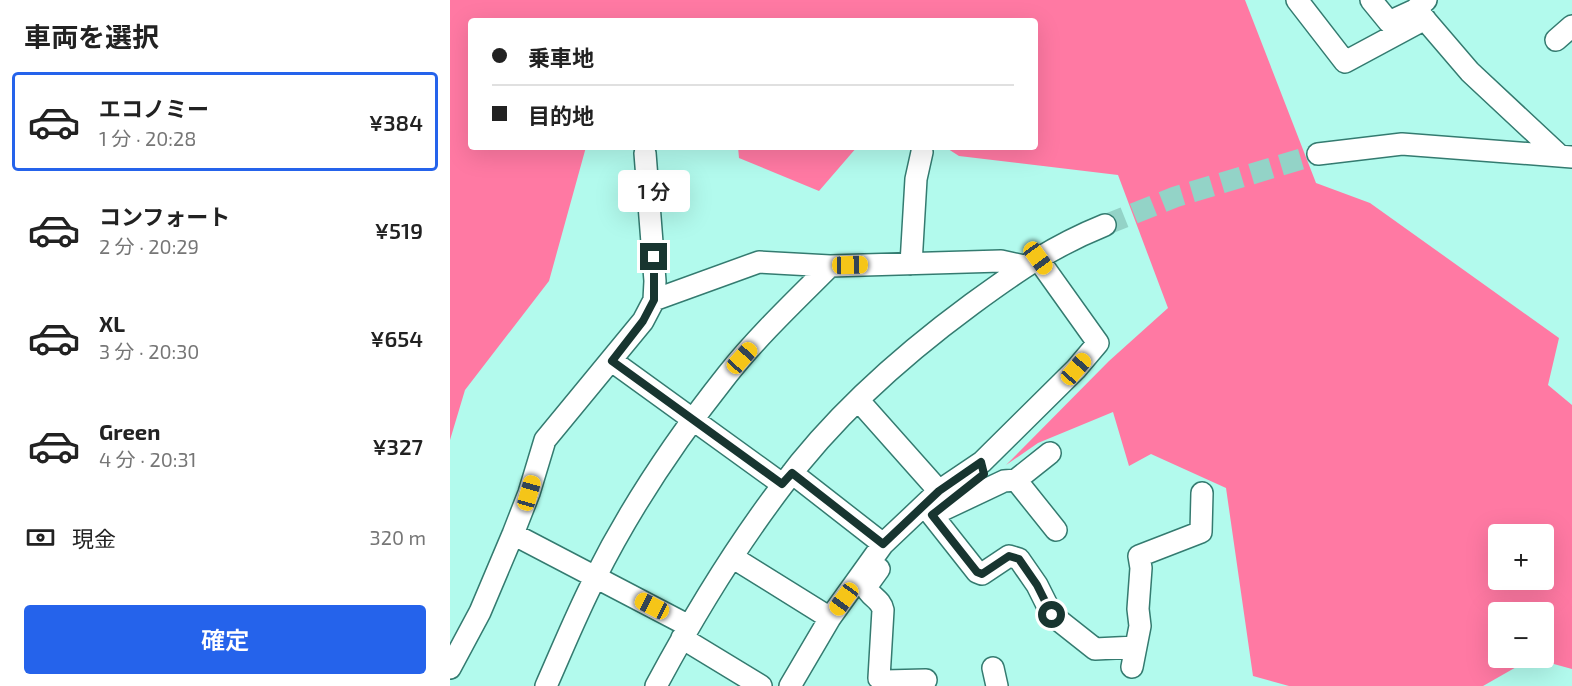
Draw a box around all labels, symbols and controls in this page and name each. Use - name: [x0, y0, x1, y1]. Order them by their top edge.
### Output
- text: 車両を選択: [24, 20, 159, 52]
- text: 乗車地: [528, 44, 594, 70]
- icon: car: [27, 95, 81, 149]
- text: エコノミー: [99, 95, 209, 121]
- text: 目的地: [528, 102, 594, 128]
- text: ¥384: [369, 109, 423, 135]
- text: 1 分 · 20:28: [99, 126, 196, 150]
- callout: 1 分: [618, 170, 690, 212]
- text: 1 分: [638, 179, 670, 203]
- icon: car: [27, 203, 81, 257]
- text: コンフォート: [99, 203, 230, 229]
- text: ¥519: [375, 217, 423, 243]
- text: 2 分 · 20:29: [99, 234, 199, 258]
- car: [1020, 238, 1056, 278]
- route end: [640, 243, 667, 270]
- car: [832, 256, 868, 274]
- text: XL: [99, 310, 125, 336]
- icon: car: [27, 311, 81, 365]
- text: ¥654: [370, 325, 423, 351]
- text: 3 分 · 20:30: [99, 339, 199, 363]
- car: [723, 339, 761, 377]
- car: [1057, 350, 1095, 388]
- text: Green: [99, 418, 161, 444]
- icon: car: [27, 419, 81, 473]
- text: ¥327: [372, 433, 423, 459]
- text: 4 分 · 20:31: [99, 447, 197, 471]
- car: [515, 473, 543, 513]
- icon: cash: [24, 521, 57, 554]
- map controls: [1488, 524, 1554, 668]
- button: +: [1488, 524, 1554, 590]
- text: 現金: [72, 525, 116, 551]
- text: 320 m: [370, 525, 426, 549]
- car: [826, 579, 862, 619]
- car: [632, 590, 672, 622]
- route start: [1038, 601, 1065, 628]
- button: −: [1488, 602, 1554, 668]
- button: 確定: [24, 605, 426, 674]

